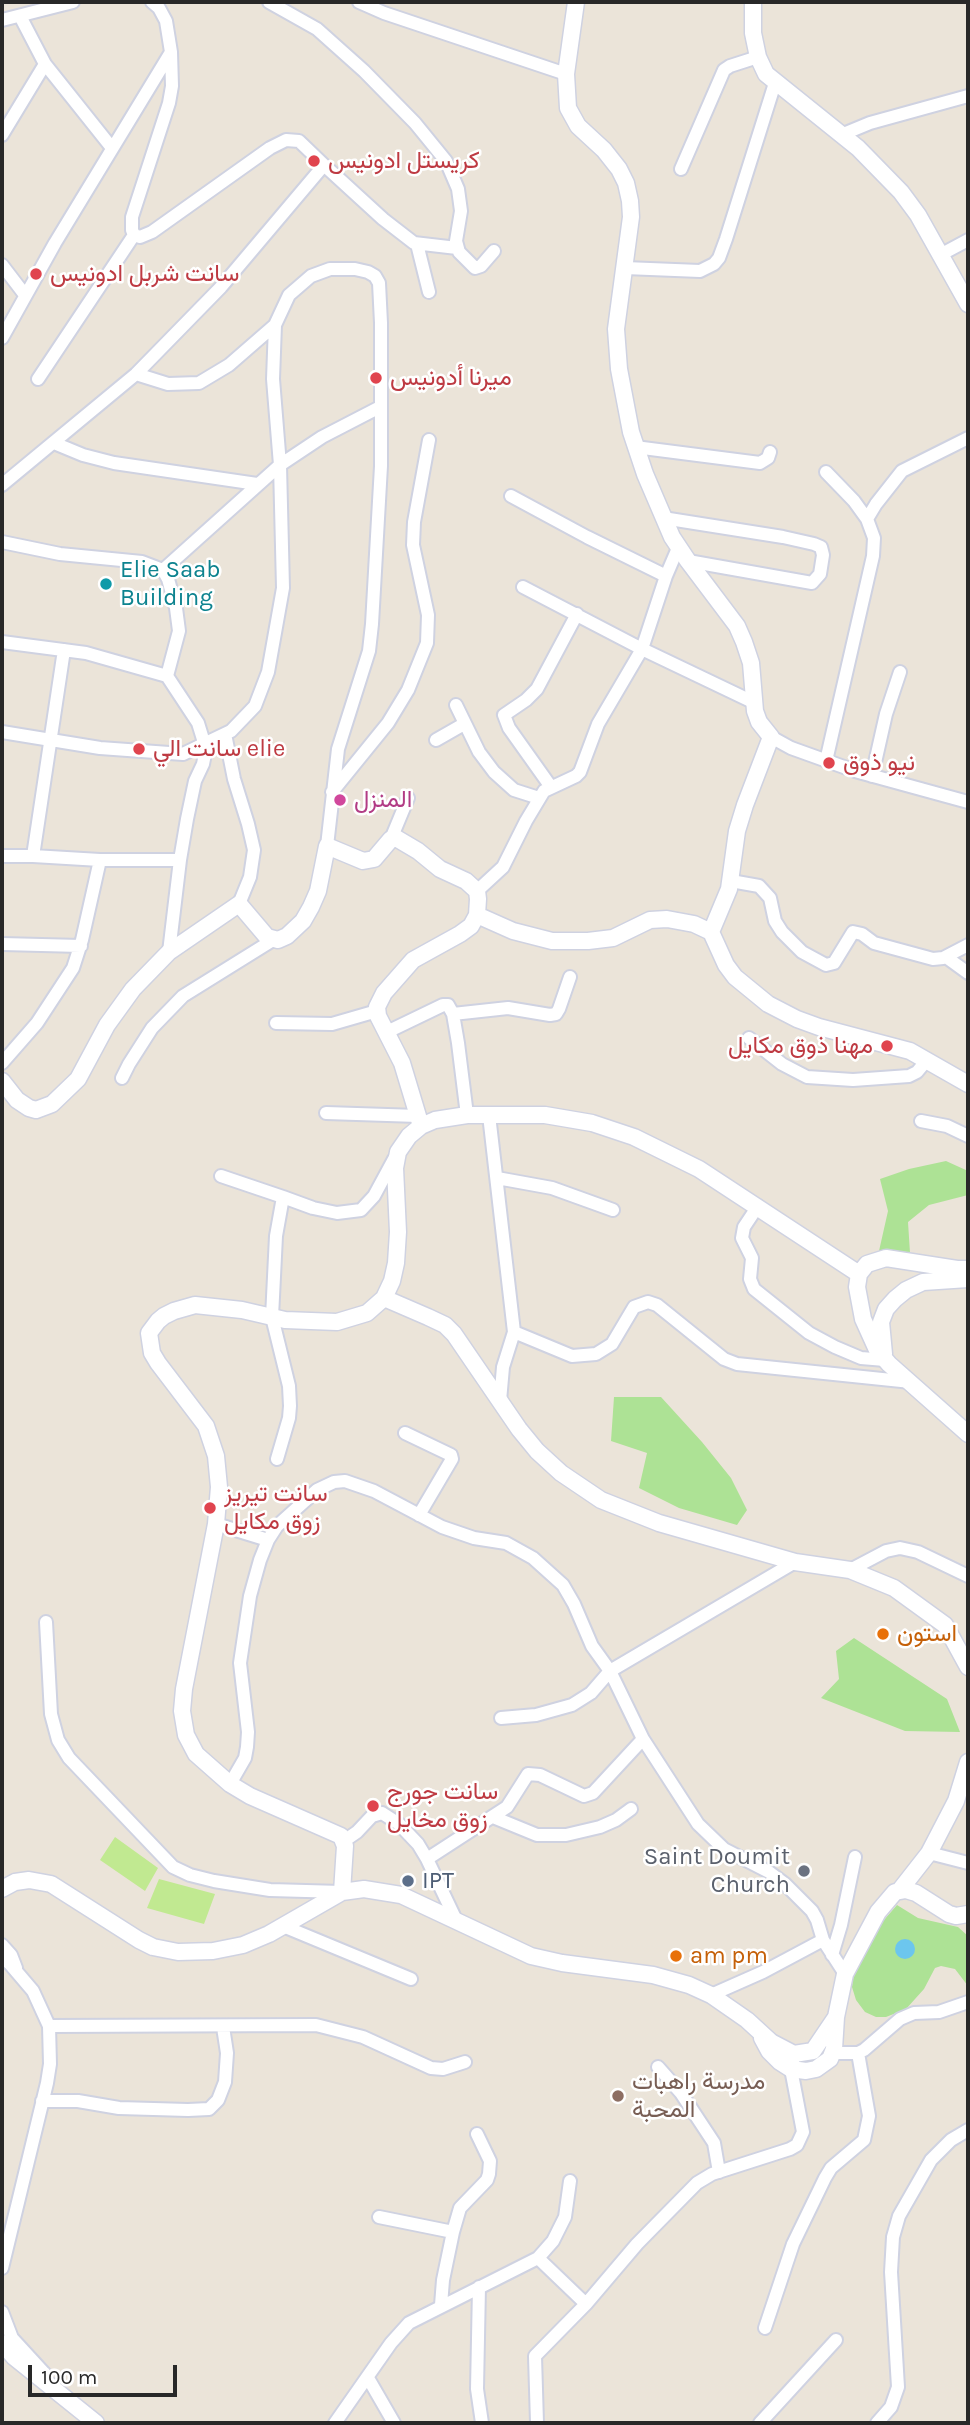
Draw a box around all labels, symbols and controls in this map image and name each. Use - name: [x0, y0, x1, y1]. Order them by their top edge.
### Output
- place label: كريستل ادونيس: [328, 147, 480, 175]
- marker: كريستل ادونيس: [306, 153, 322, 169]
- place label: سانت شربل ادونيس: [50, 260, 239, 288]
- marker: سانت شربل ادونيس: [28, 266, 44, 282]
- place label: ميرنا أدونيس: [390, 364, 512, 392]
- marker: ميرنا أدونيس: [368, 370, 384, 386]
- place label: Elie Saab Building: [120, 556, 221, 612]
- marker: Elie Saab Building: [98, 576, 114, 592]
- place label: سانت الي elie: [153, 735, 285, 763]
- marker: سانت الي elie: [131, 741, 147, 757]
- place label: نيو ذوق: [843, 749, 915, 777]
- marker: نيو ذوق: [821, 755, 837, 771]
- place label: المنزل: [354, 786, 412, 814]
- marker: المنزل: [332, 792, 348, 808]
- place label: مهنا ذوق مكايل: [728, 1032, 873, 1060]
- marker: مهنا ذوق مكايل: [879, 1038, 895, 1054]
- place label: سانت تيريز زوق مكايل: [224, 1480, 328, 1536]
- marker: سانت تيريز زوق مكايل: [202, 1500, 218, 1516]
- place label: استون: [897, 1620, 957, 1648]
- marker: استون: [875, 1626, 891, 1642]
- place label: سانت جورج زوق مخايل: [387, 1778, 498, 1834]
- marker: سانت جورج زوق مخايل: [365, 1798, 381, 1814]
- place label: Saint Doumit Church: [644, 1843, 790, 1899]
- marker: Saint Doumit Church: [796, 1863, 812, 1879]
- place label: IPT: [422, 1867, 454, 1895]
- marker: IPT: [400, 1873, 416, 1889]
- place label: am pm: [690, 1942, 768, 1970]
- marker: am pm: [668, 1948, 684, 1964]
- place label: مدرسة راهبات المحبة: [632, 2068, 765, 2124]
- marker: مدرسة راهبات المحبة: [610, 2088, 626, 2104]
- scale bar: [32, 2352, 180, 2396]
- text: 100 m: [41, 2365, 98, 2389]

